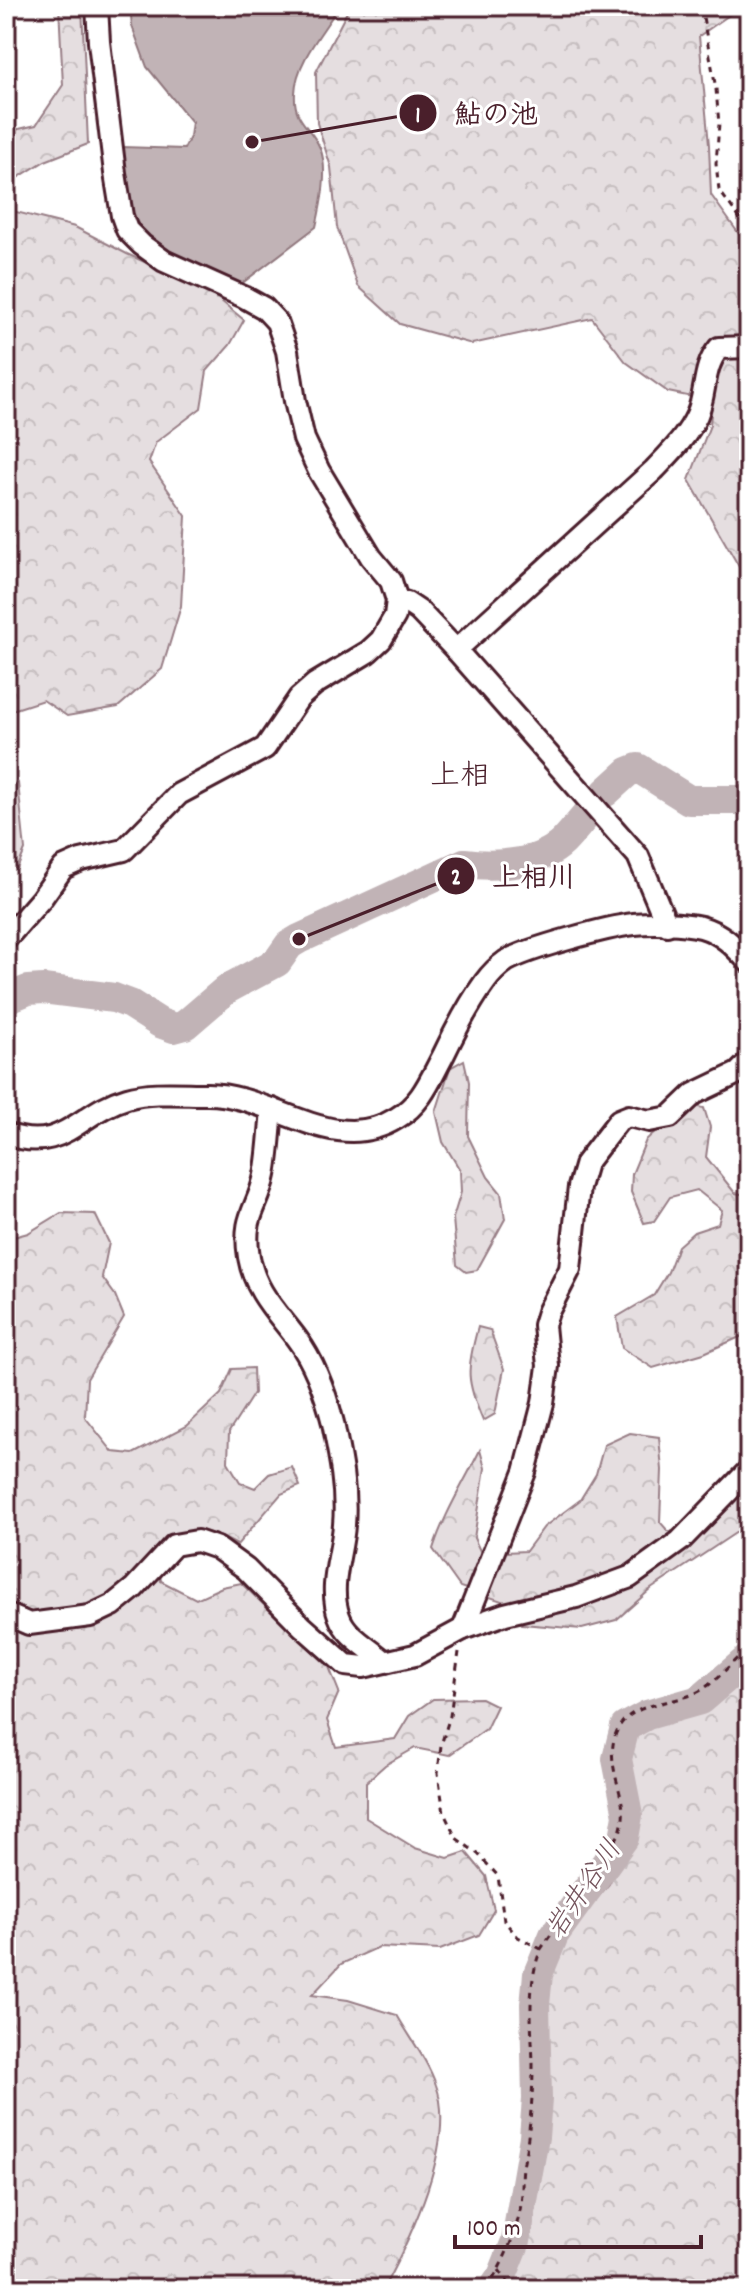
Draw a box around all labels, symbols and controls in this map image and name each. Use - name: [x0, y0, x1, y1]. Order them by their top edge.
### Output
- callout: 鮎の池: [398, 87, 554, 139]
- text: 鮎の池: [454, 98, 538, 138]
- text: 1: [415, 100, 421, 134]
- district label: 上相: [430, 757, 490, 800]
- callout: 上相川: [436, 850, 592, 902]
- text: 上相川: [492, 861, 576, 901]
- text: 2: [451, 862, 461, 896]
- water label: 岩井谷川: [538, 1833, 634, 1949]
- scale bar: [455, 2199, 701, 2249]
- text: 100 m: [467, 2213, 520, 2247]

